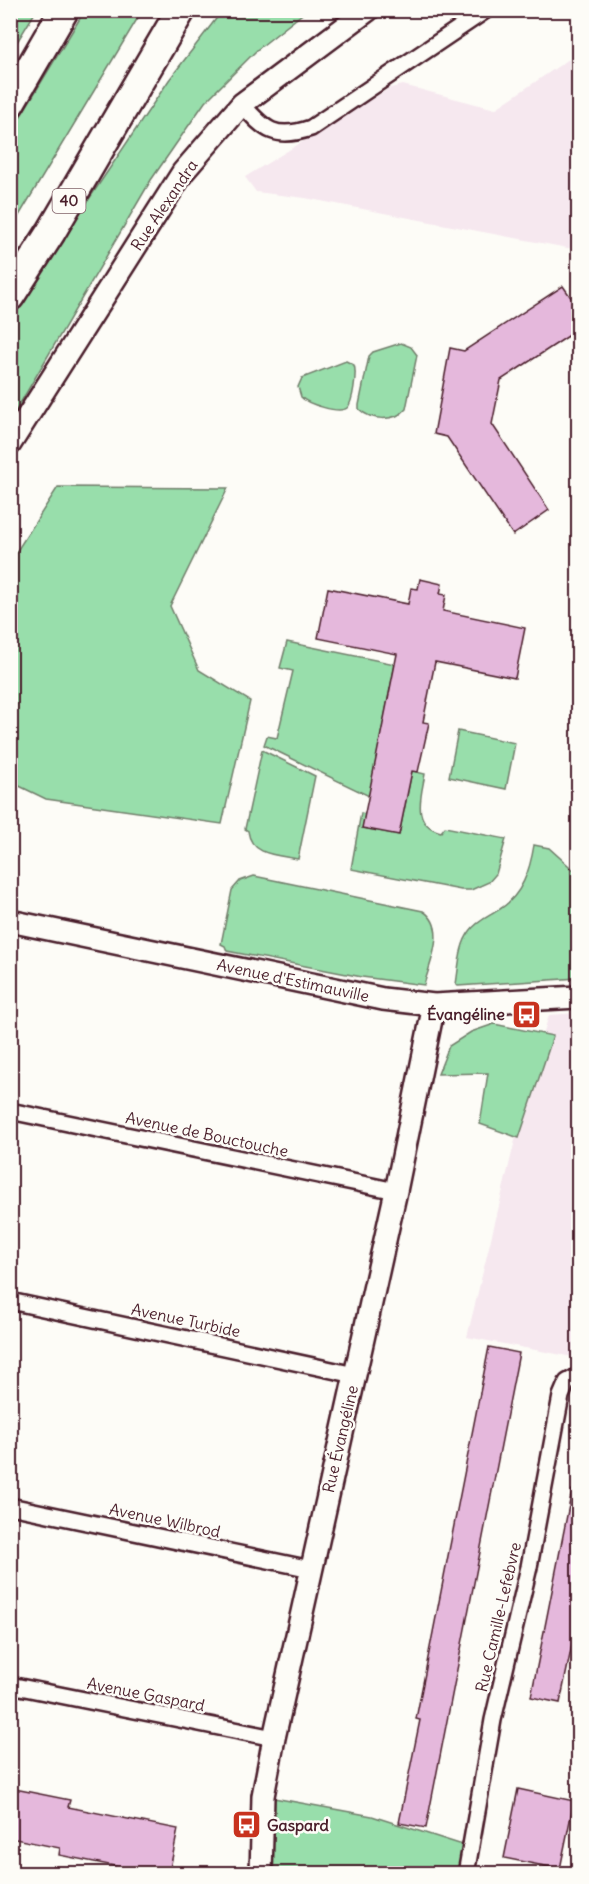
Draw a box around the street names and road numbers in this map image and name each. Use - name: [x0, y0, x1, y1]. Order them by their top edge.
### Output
- street label: Rue Alexandra: [126, 156, 202, 254]
- road number: 40: [52, 189, 86, 213]
- street label: Avenue d'Estimauville: [215, 954, 371, 1006]
- street label: Avenue de Bouctouche: [124, 1107, 290, 1161]
- street label: Avenue Turbide: [130, 1299, 242, 1341]
- street label: Rue Évangéline: [318, 1383, 362, 1495]
- street label: Avenue Wilbrod: [108, 1498, 222, 1542]
- street label: Rue Camille-Lefebvre: [471, 1540, 525, 1694]
- street label: Avenue Gaspard: [85, 1673, 207, 1715]

